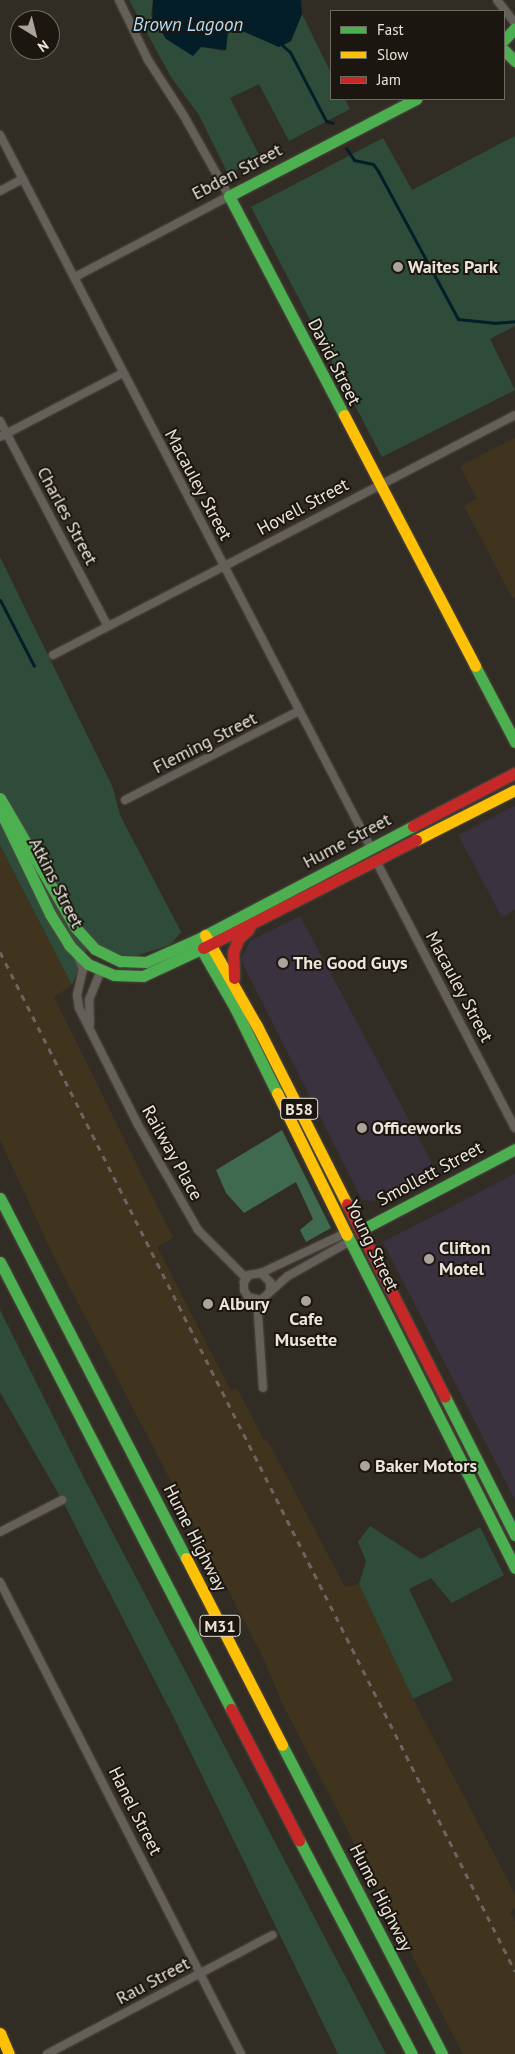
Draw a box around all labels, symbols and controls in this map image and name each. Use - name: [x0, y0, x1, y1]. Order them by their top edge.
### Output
- north arrow: [10, 10, 60, 60]
- legend: [330, 10, 505, 100]
- water label: Brown Lagoon: [133, 14, 243, 36]
- text: Fast: [377, 20, 404, 39]
- text: N: [34, 36, 52, 56]
- text: Slow: [377, 45, 408, 64]
- text: Jam: [377, 70, 401, 89]
- street label: Ebden Street: [188, 139, 286, 205]
- place label: Waites Park: [408, 256, 498, 278]
- marker: Waites Park: [392, 261, 404, 273]
- street label: David Street: [303, 315, 365, 409]
- street label: Macauley Street: [160, 426, 236, 544]
- street label: Charles Street: [32, 463, 102, 569]
- street label: Hovell Street: [254, 474, 352, 540]
- street label: Fleming Street: [150, 708, 260, 778]
- street label: Hume Street: [299, 809, 395, 873]
- street label: Atkins Street: [24, 834, 88, 932]
- street label: Macauley Street: [421, 928, 497, 1046]
- place label: The Good Guys: [293, 952, 408, 974]
- marker: The Good Guys: [277, 957, 289, 969]
- road number: B58: [279, 1096, 319, 1122]
- street label: Railway Place: [137, 1101, 207, 1205]
- place label: Officeworks: [372, 1117, 462, 1139]
- marker: Officeworks: [356, 1122, 368, 1134]
- street label: Smollett Street: [374, 1137, 486, 1211]
- street label: Young Street: [341, 1197, 403, 1295]
- place label: Clifton Motel: [439, 1238, 490, 1280]
- marker: Clifton Motel: [423, 1253, 435, 1265]
- place label: Albury: [219, 1293, 269, 1315]
- marker: Cafe Musette: [300, 1295, 312, 1307]
- marker: Albury: [201, 1297, 215, 1311]
- place label: Cafe Musette: [275, 1309, 337, 1352]
- place label: Baker Motors: [375, 1455, 477, 1477]
- marker: Baker Motors: [359, 1460, 371, 1472]
- street label: Hume Highway: [159, 1481, 231, 1595]
- road number: M31: [199, 1612, 241, 1640]
- street label: Hanel Street: [104, 1763, 166, 1859]
- street label: Hume Highway: [345, 1841, 417, 1955]
- street label: Rau Street: [113, 1953, 193, 2009]

